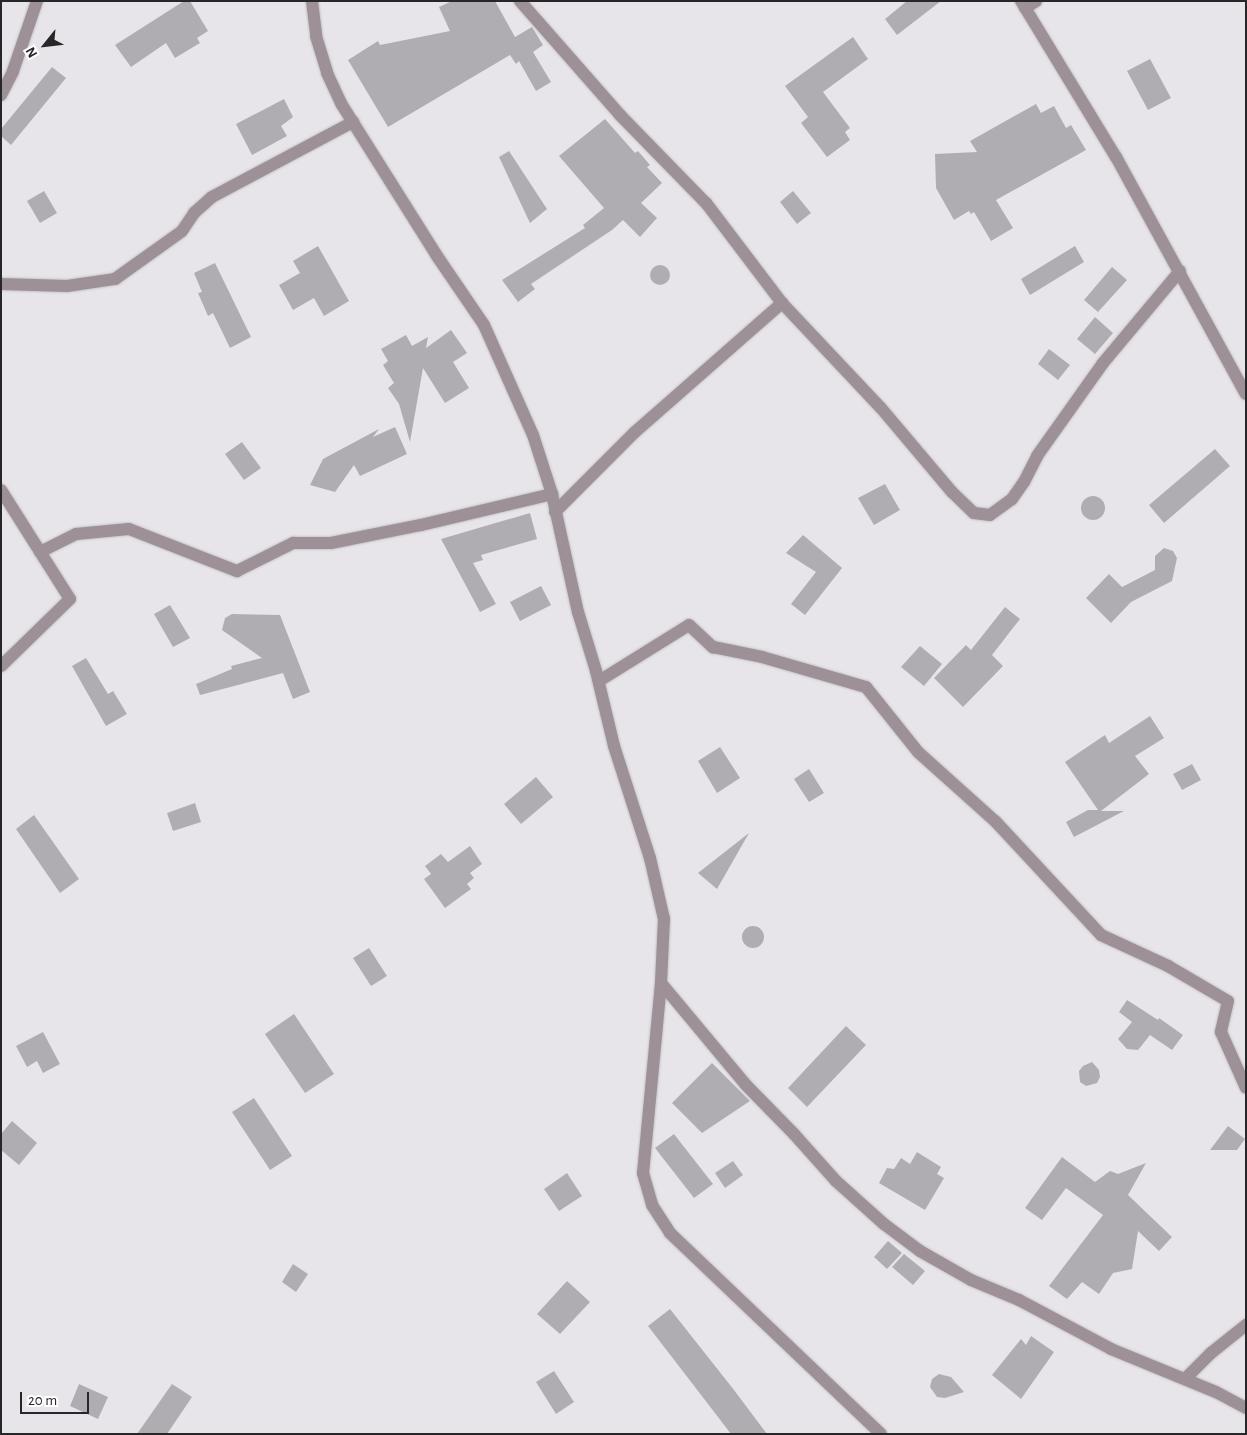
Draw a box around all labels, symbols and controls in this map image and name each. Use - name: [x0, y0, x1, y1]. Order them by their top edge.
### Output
- north arrow: [20, 20, 70, 70]
- text: N: [23, 45, 40, 60]
- scale bar: [22, 1382, 91, 1414]
- text: 20 m: [28, 1393, 57, 1408]

